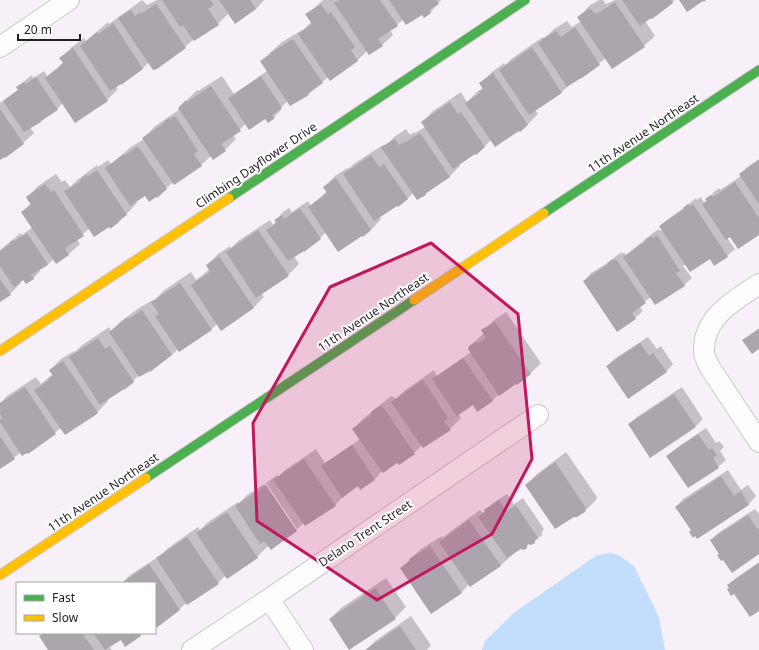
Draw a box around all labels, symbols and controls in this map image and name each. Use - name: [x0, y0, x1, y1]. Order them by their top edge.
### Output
- scale bar: [18, 16, 80, 42]
- text: 20 m: [24, 21, 52, 38]
- street label: 11th Avenue Northeast: [584, 89, 702, 177]
- street label: Climbing Dayflower Drive: [192, 118, 320, 212]
- street label: 11th Avenue Northeast: [314, 268, 432, 356]
- street label: 11th Avenue Northeast: [44, 448, 162, 536]
- street label: Delano Trent Street: [315, 495, 416, 571]
- legend: [16, 582, 156, 634]
- text: Fast: [52, 589, 76, 606]
- text: Slow: [52, 609, 79, 626]

